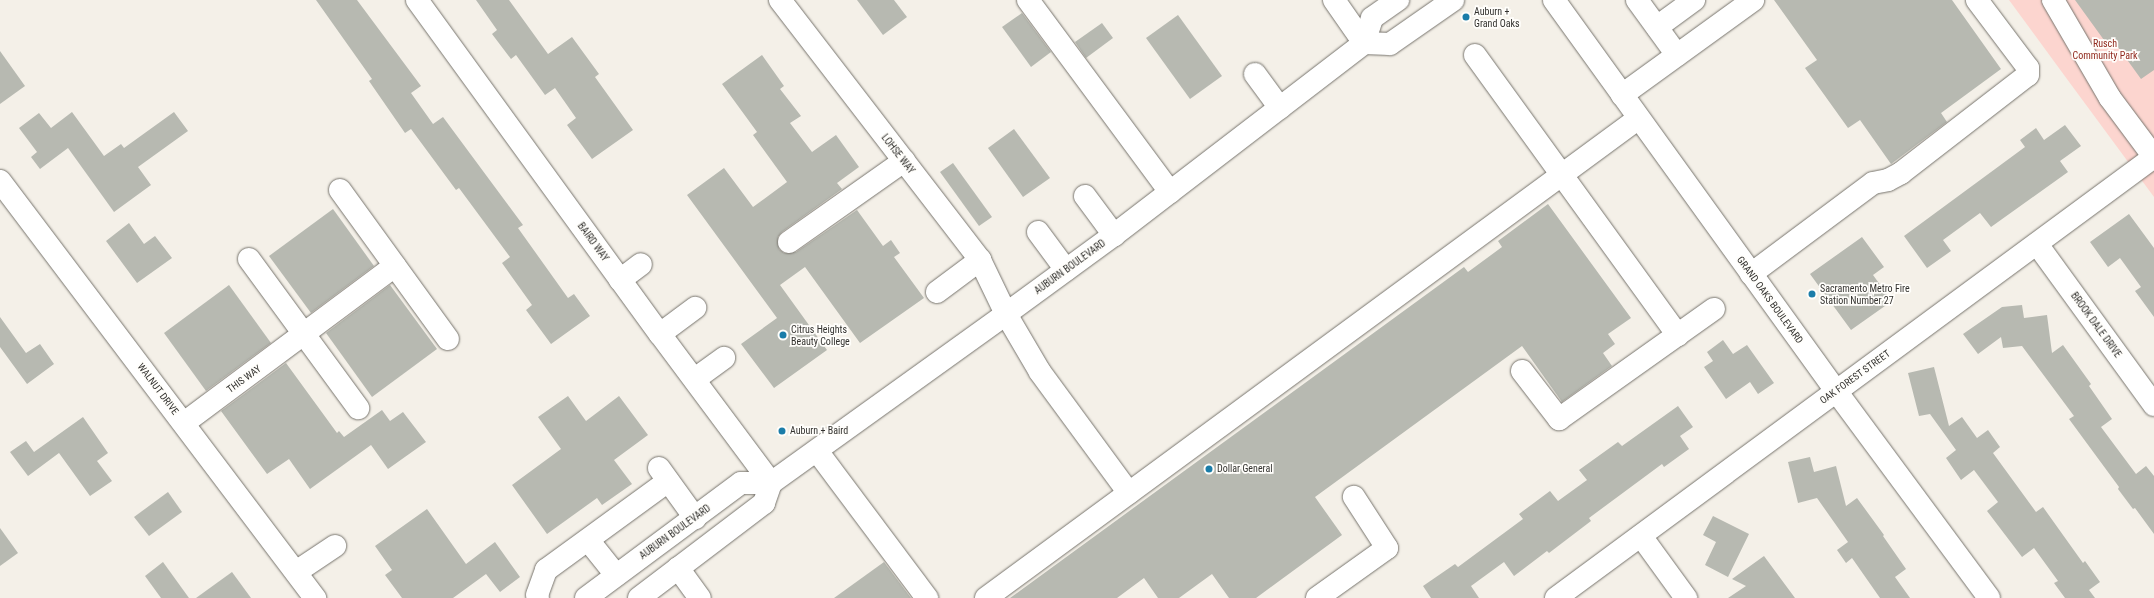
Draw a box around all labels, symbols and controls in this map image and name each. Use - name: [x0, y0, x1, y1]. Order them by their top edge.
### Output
- place label: Auburn + Grand Oaks: [1474, 5, 1520, 28]
- marker: Auburn + Grand Oaks: [1461, 12, 1471, 22]
- park label: Rusch Community Park: [2073, 37, 2137, 60]
- street label: LOHSE WAY: [879, 132, 917, 176]
- street label: BAIRD WAY: [575, 220, 611, 264]
- street label: AUBURN BOULEVARD: [1032, 237, 1108, 297]
- street label: GRAND OAKS BOULEVARD: [1734, 254, 1806, 346]
- place label: Sacramento Metro Fire Station Number 27: [1820, 282, 1910, 306]
- marker: Sacramento Metro Fire Station Number 27: [1807, 289, 1817, 299]
- street label: BROOK DALE DRIVE: [2068, 290, 2124, 360]
- place label: Citrus Heights Beauty College: [791, 323, 850, 346]
- marker: Citrus Heights Beauty College: [778, 330, 788, 340]
- street label: OAK FOREST STREET: [1817, 347, 1893, 407]
- street label: WALNUT DRIVE: [135, 361, 181, 417]
- street label: THIS WAY: [225, 363, 263, 395]
- place label: Auburn + Baird: [790, 425, 848, 437]
- marker: Auburn + Baird: [777, 426, 787, 436]
- place label: Dollar General: [1217, 463, 1273, 475]
- marker: Dollar General: [1204, 464, 1214, 474]
- street label: AUBURN BOULEVARD: [637, 502, 713, 562]

